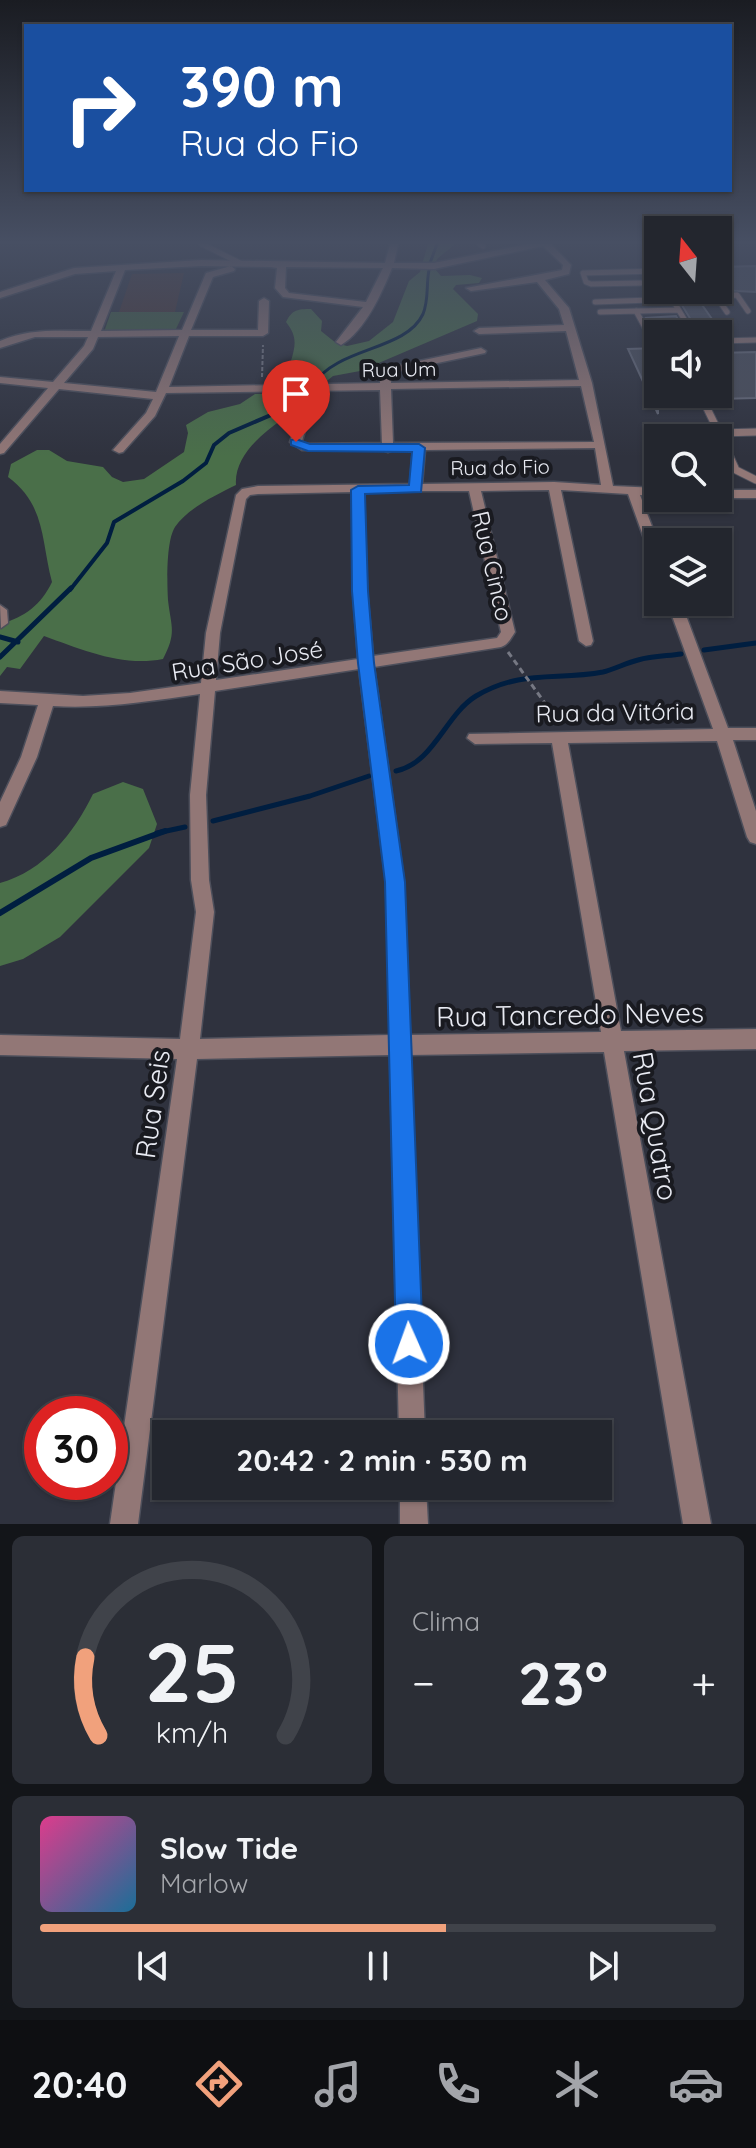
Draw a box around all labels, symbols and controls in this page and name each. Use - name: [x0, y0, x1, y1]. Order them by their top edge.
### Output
- text: 390 m: [180, 51, 344, 121]
- icon: right: [48, 56, 152, 160]
- text: Rua do Fio: [180, 120, 359, 165]
- north arrow: [644, 216, 732, 304]
- map controls: [644, 216, 732, 616]
- button: sound: [644, 320, 732, 408]
- street label: Rua Um: [361, 356, 437, 382]
- pin: [262, 360, 330, 442]
- icon: arrive: [274, 372, 318, 416]
- button: search: [644, 424, 732, 512]
- street label: Rua do Fio: [450, 454, 550, 480]
- street label: Rua Cinco: [466, 508, 520, 624]
- button: layers: [644, 528, 732, 616]
- street label: Rua São José: [169, 633, 325, 687]
- street label: Rua da Vitória: [535, 696, 695, 728]
- street label: Rua Tancredo Neves: [436, 994, 704, 1034]
- street label: Rua Seis: [127, 1047, 177, 1161]
- street label: Rua Quatro: [626, 1049, 686, 1203]
- position arrow: [367, 1302, 451, 1386]
- speed limit sign: 30: [24, 1396, 128, 1500]
- text: 20:42 · 2 min · 530 m: [236, 1441, 528, 1479]
- text: Clima: [412, 1605, 480, 1638]
- text: 25: [144, 1619, 240, 1723]
- text: 23°: [518, 1645, 608, 1720]
- text: −: [412, 1655, 435, 1710]
- text: +: [691, 1655, 716, 1710]
- text: km/h: [156, 1714, 228, 1750]
- text: Slow Tide: [160, 1829, 298, 1867]
- text: Marlow: [160, 1867, 248, 1900]
- icon: previous: [131, 1944, 175, 1988]
- icon: pause: [356, 1944, 400, 1988]
- icon: next: [581, 1944, 625, 1988]
- icon: directions: [191, 2056, 247, 2112]
- icon: music: [310, 2056, 366, 2112]
- icon: phone: [430, 2056, 486, 2112]
- icon: climate: [549, 2056, 605, 2112]
- icon: car: [668, 2056, 724, 2112]
- text: 20:40: [32, 2062, 127, 2107]

